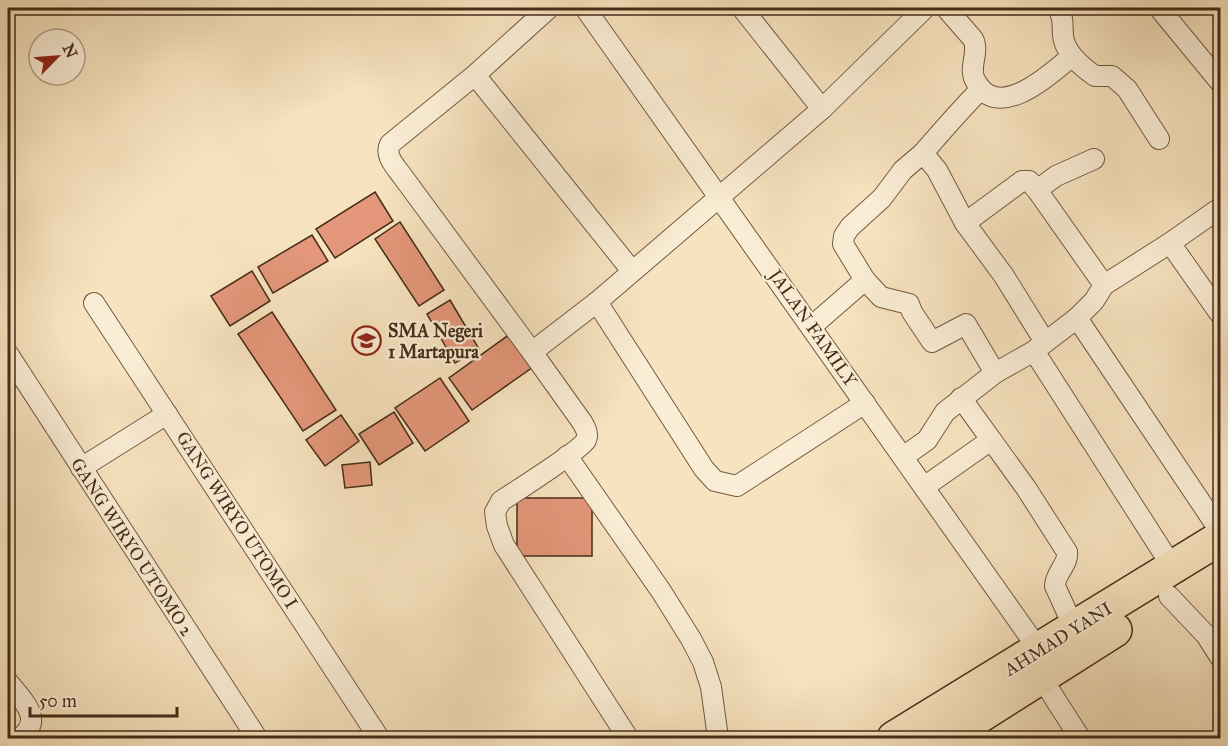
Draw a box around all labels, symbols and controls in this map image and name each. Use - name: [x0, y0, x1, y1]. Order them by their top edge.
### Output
- north arrow: [27, 27, 87, 87]
- text: N: [59, 41, 82, 61]
- street label: JALAN FAMILY: [762, 264, 862, 392]
- place label: SMA Negeri 1 Martapura: [388, 320, 484, 364]
- school or university icon: SMA Negeri 1 Martapura: [351, 325, 383, 357]
- street label: GANG WIRYO UTOMO I: [171, 427, 303, 613]
- street label: GANG WIRYO UTOMO 2: [66, 454, 198, 640]
- street label: AHMAD YANI: [999, 597, 1116, 681]
- scale bar: [30, 680, 177, 718]
- text: 50 m: [39, 690, 77, 712]

